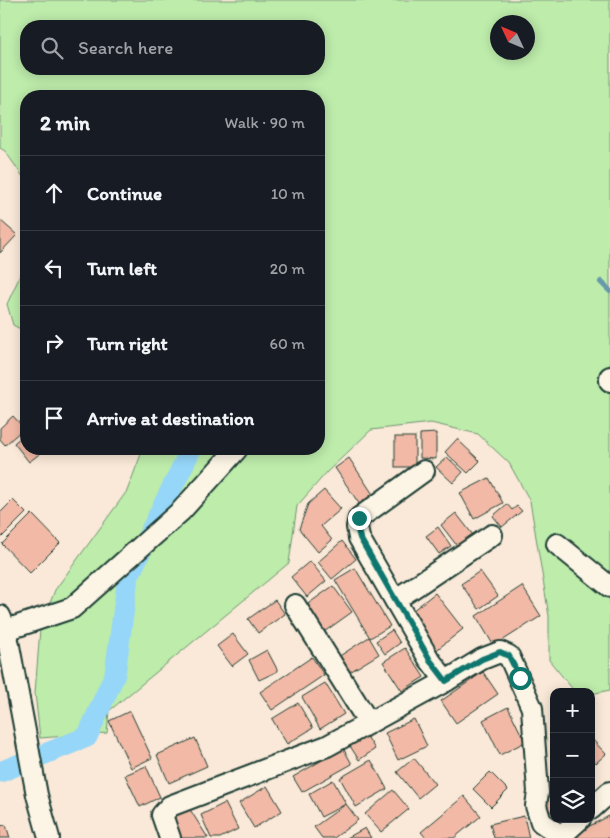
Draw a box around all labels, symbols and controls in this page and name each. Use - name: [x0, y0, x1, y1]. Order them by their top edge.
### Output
- north arrow: [490, 15, 535, 60]
- search box: [20, 20, 325, 75]
- icon: search: [38, 34, 66, 62]
- text: Search here: [78, 36, 173, 59]
- text: 2 min: [40, 110, 90, 135]
- text: Walk · 90 m: [225, 113, 305, 132]
- icon: ahead: [40, 179, 68, 207]
- text: Continue: [87, 182, 162, 205]
- text: 10 m: [271, 184, 305, 203]
- icon: left: [40, 254, 68, 282]
- text: Turn left: [87, 257, 157, 280]
- text: 20 m: [270, 259, 305, 278]
- icon: right: [40, 329, 68, 357]
- text: Turn right: [87, 332, 168, 355]
- text: 60 m: [270, 334, 305, 353]
- icon: arrive: [40, 404, 68, 432]
- text: Arrive at destination: [87, 407, 254, 430]
- route end: [348, 507, 371, 530]
- route start: [509, 667, 532, 690]
- map controls: [550, 688, 595, 823]
- button: +: [550, 688, 595, 733]
- button: −: [550, 733, 595, 778]
- button: layers: [550, 778, 595, 823]

